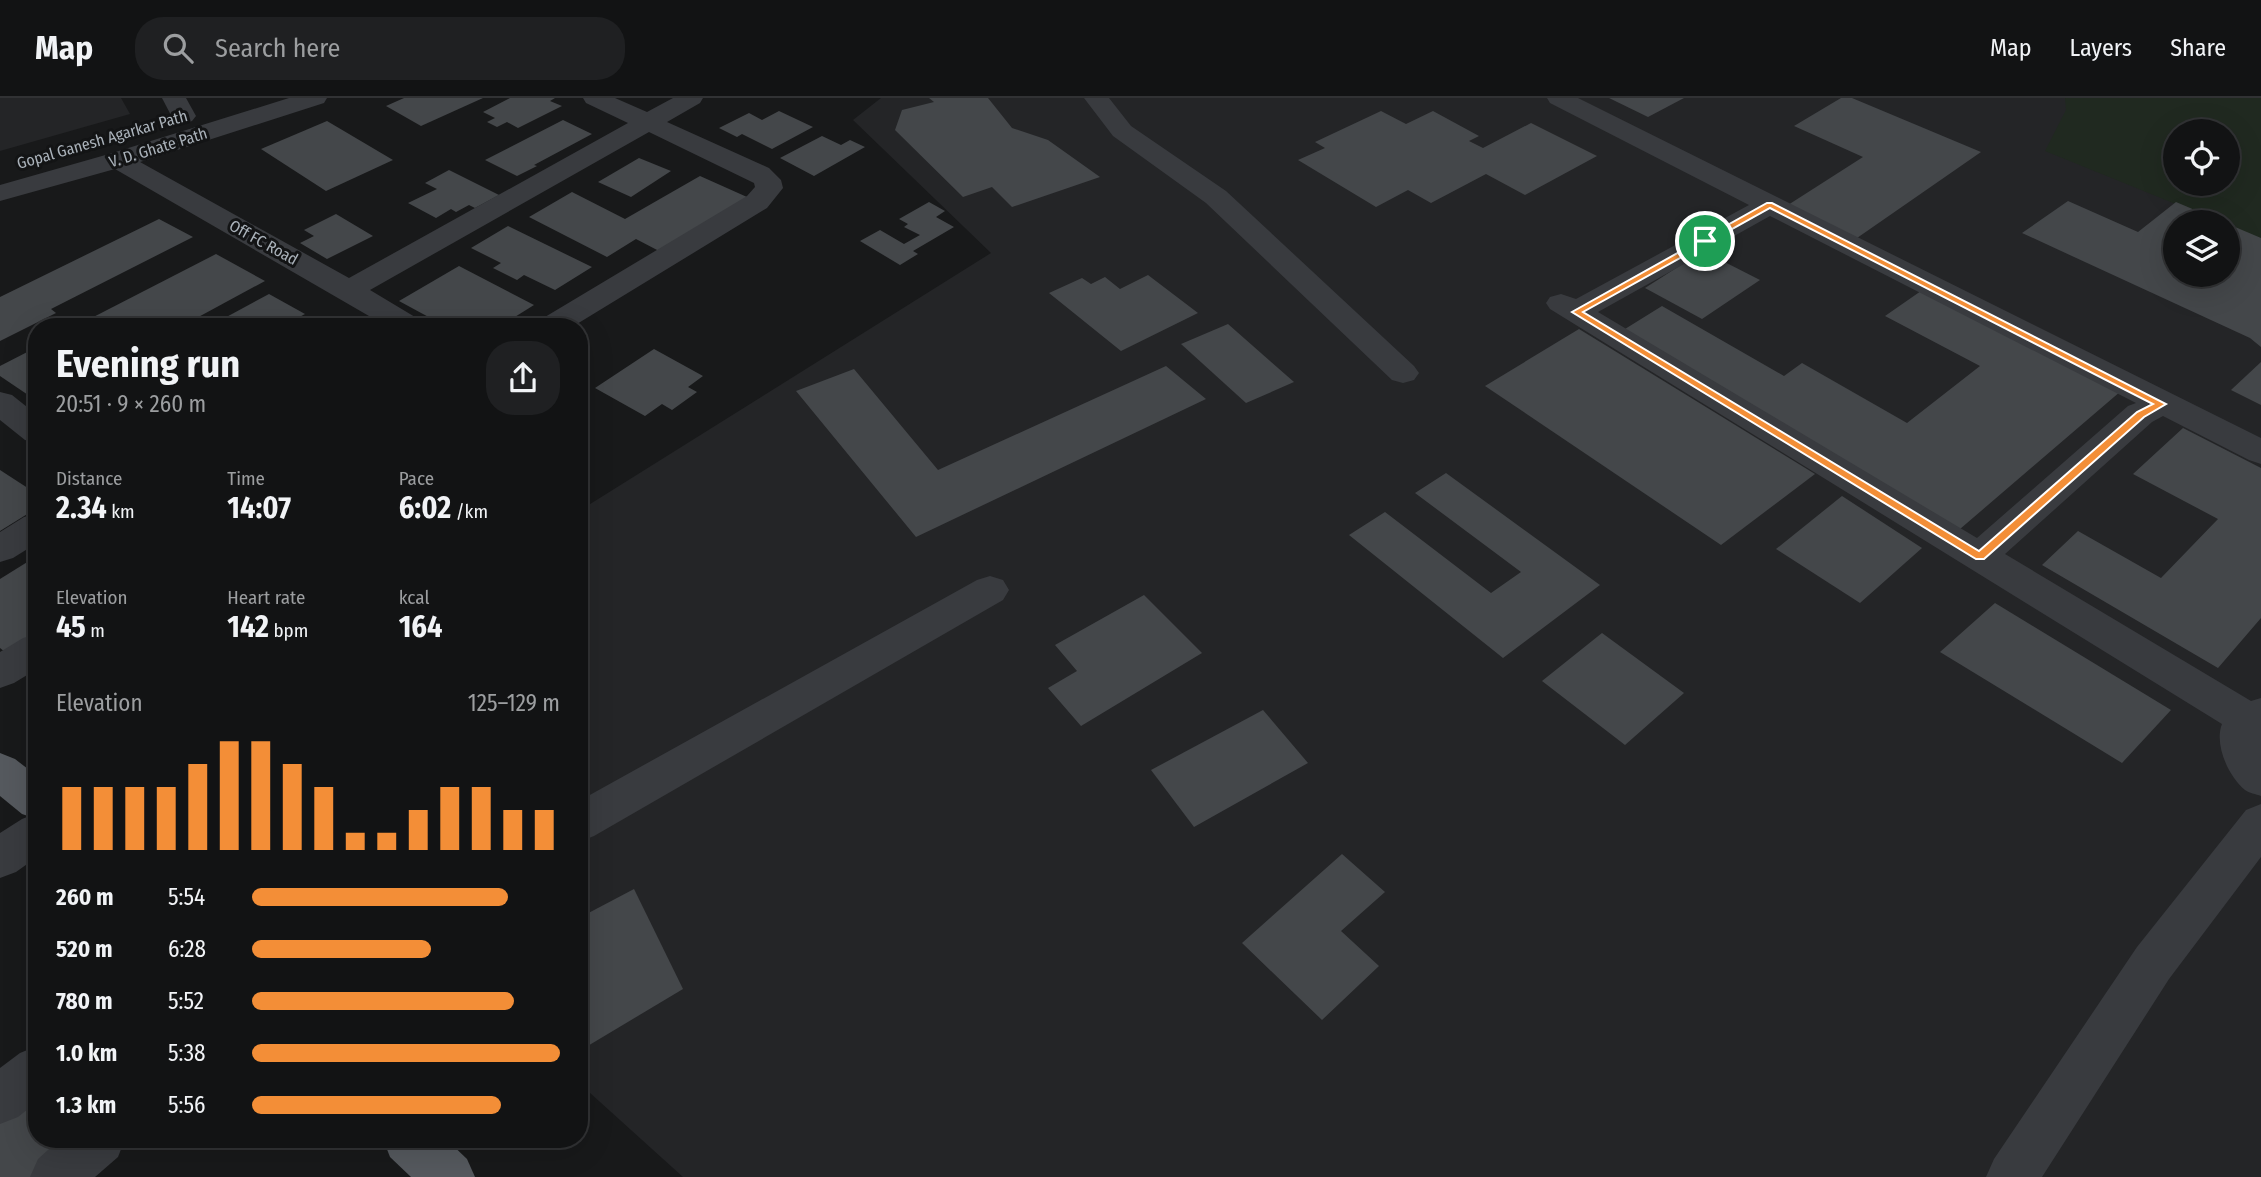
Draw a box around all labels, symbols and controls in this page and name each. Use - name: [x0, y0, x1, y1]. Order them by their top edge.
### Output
- search box: [135, 17, 625, 80]
- text: Map: [35, 28, 93, 68]
- icon: search: [159, 29, 197, 67]
- text: Search here: [215, 33, 340, 64]
- text: Map: [1990, 34, 2032, 62]
- text: Layers: [2070, 34, 2132, 62]
- text: Share: [2170, 34, 2226, 62]
- street label: Gopal Ganesh Agarkar Path: [15, 106, 190, 173]
- map controls: [2163, 119, 2240, 287]
- button: locate: [2163, 119, 2240, 196]
- street label: V. D. Ghate Path: [107, 124, 210, 171]
- button: layers: [2163, 210, 2240, 287]
- pin: [1675, 211, 1735, 271]
- street label: Off FC Road: [226, 216, 301, 269]
- icon: arrive: [1686, 222, 1724, 260]
- text: Evening run: [56, 341, 240, 387]
- button: share: [486, 341, 560, 415]
- text: 20:51 · 9 × 260 m: [56, 390, 206, 418]
- text: Distance: [56, 467, 123, 490]
- text: Time: [227, 467, 265, 490]
- text: Pace: [399, 467, 434, 490]
- text: 2.34: [56, 490, 107, 526]
- text: 14:07: [227, 490, 291, 526]
- text: 6:02: [399, 490, 451, 526]
- text: km: [107, 500, 135, 523]
- text: /km: [451, 500, 488, 523]
- text: Elevation: [56, 586, 128, 609]
- text: Heart rate: [227, 586, 305, 609]
- text: kcal: [399, 586, 429, 609]
- text: 45: [56, 609, 86, 645]
- text: 142: [227, 609, 269, 645]
- text: 164: [399, 609, 442, 645]
- text: m: [86, 619, 105, 642]
- text: bpm: [269, 619, 308, 642]
- text: Elevation: [56, 689, 143, 717]
- text: 125–129 m: [468, 689, 560, 717]
- text: 260 m: [56, 883, 114, 911]
- text: 5:54: [168, 883, 205, 911]
- text: 520 m: [56, 935, 113, 963]
- text: 6:28: [168, 935, 206, 963]
- text: 780 m: [56, 987, 113, 1015]
- text: 5:52: [168, 987, 204, 1015]
- text: 1.0 km: [56, 1039, 117, 1067]
- text: 5:38: [168, 1039, 206, 1067]
- text: 1.3 km: [56, 1091, 116, 1119]
- text: 5:56: [168, 1091, 206, 1119]

